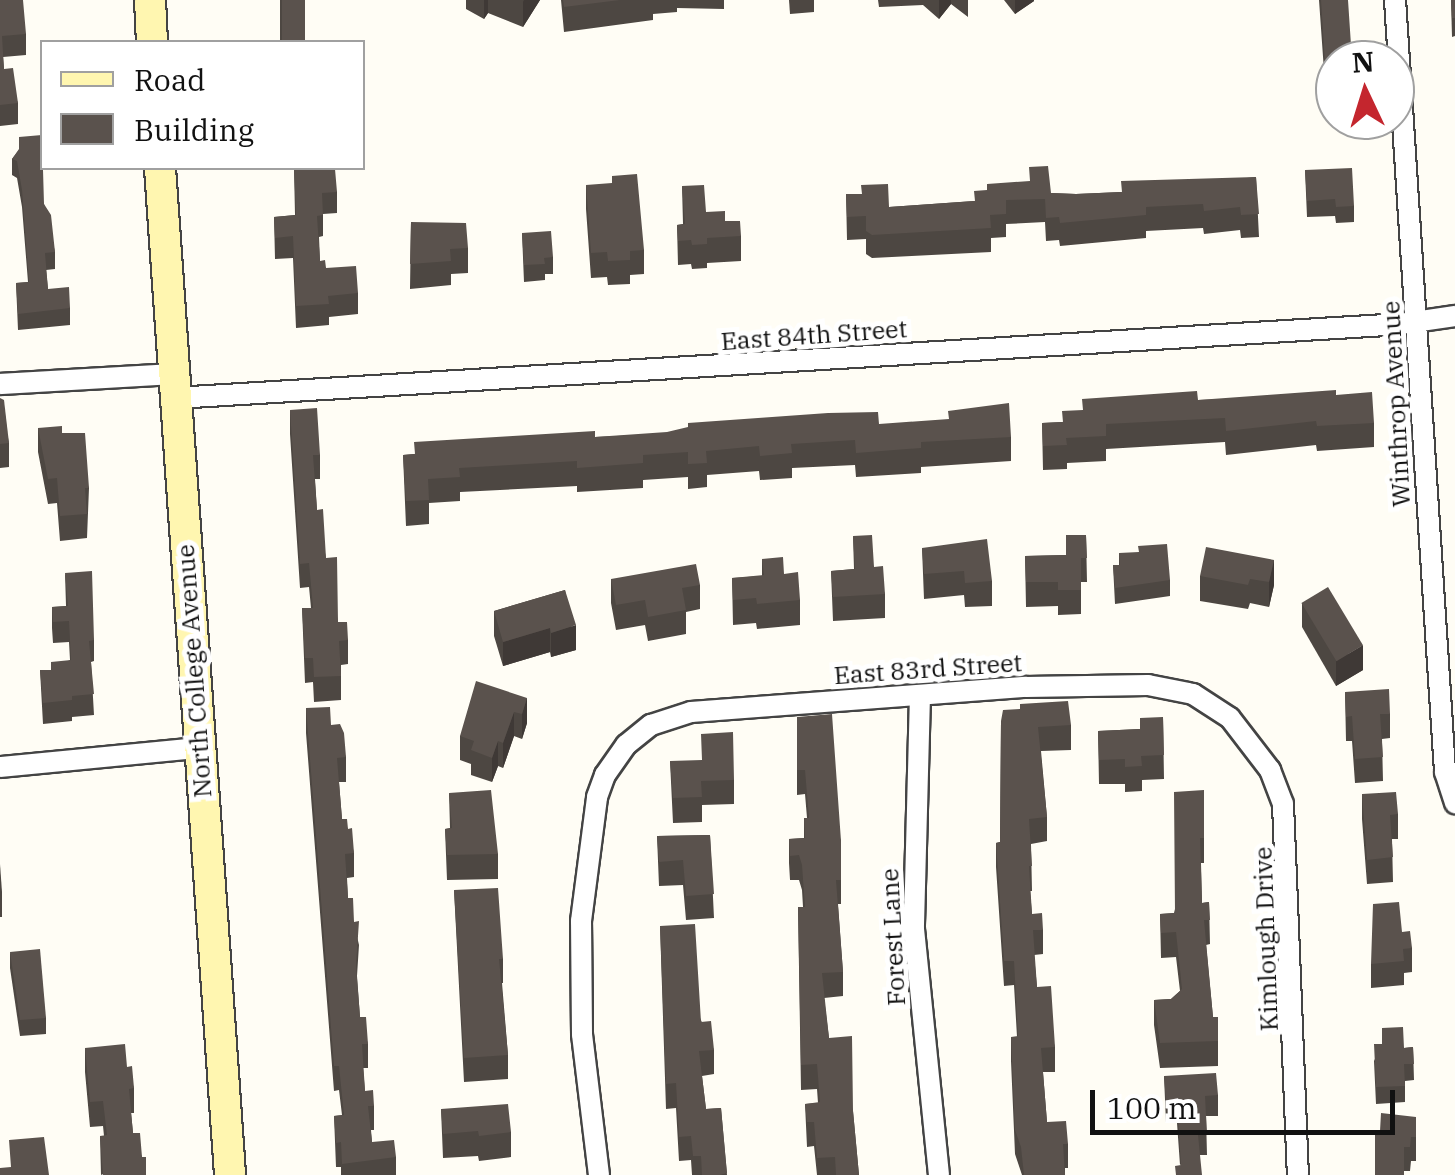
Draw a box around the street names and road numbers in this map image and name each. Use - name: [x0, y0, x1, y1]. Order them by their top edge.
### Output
- street label: Winthrop Avenue: [1376, 300, 1416, 508]
- street label: East 84th Street: [720, 314, 908, 356]
- street label: North College Avenue: [170, 543, 218, 799]
- street label: East 83rd Street: [833, 647, 1023, 691]
- street label: Kimlough Drive: [1248, 846, 1284, 1032]
- street label: Forest Lane: [874, 867, 912, 1007]

